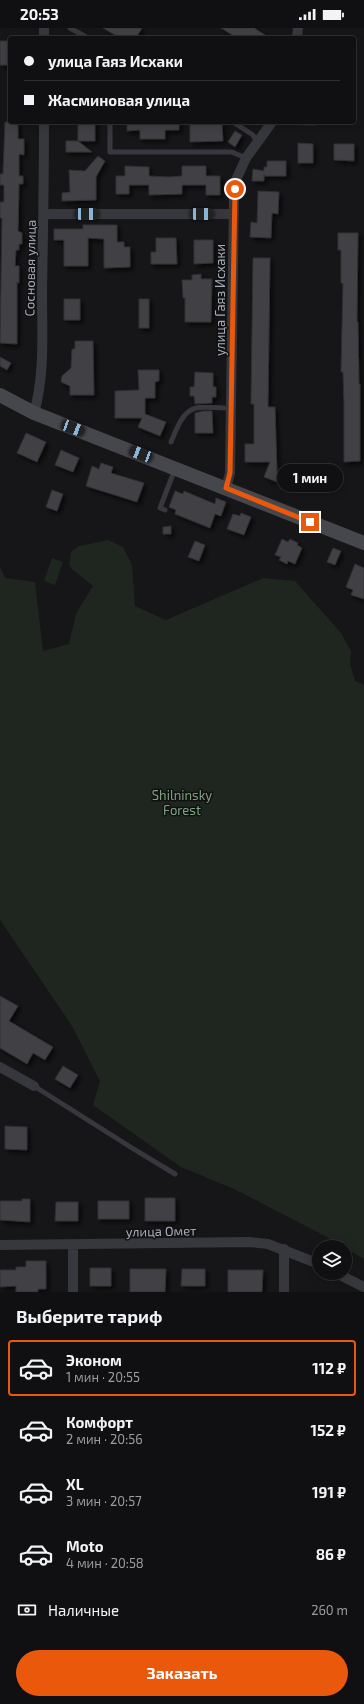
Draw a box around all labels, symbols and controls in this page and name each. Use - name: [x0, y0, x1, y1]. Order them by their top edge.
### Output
- text: 20:53: [20, 5, 59, 23]
- text: улица Гаяз Исхаки: [48, 52, 183, 70]
- text: Жасминовая улица: [48, 91, 190, 109]
- route start: [226, 180, 244, 198]
- car: [75, 208, 99, 220]
- car: [190, 208, 214, 220]
- street label: Сосновая улица: [21, 219, 39, 317]
- street label: улица Гаяз Исхаки: [212, 244, 228, 356]
- car: [60, 418, 86, 438]
- car: [128, 444, 154, 464]
- callout: 1 мин: [277, 464, 343, 492]
- text: 1 мин: [293, 470, 327, 486]
- route end: [301, 513, 319, 531]
- park label: Shilninsky Forest: [152, 787, 212, 818]
- street label: улица Омет: [126, 1222, 197, 1240]
- map controls: [312, 1240, 352, 1280]
- button: layers: [312, 1240, 352, 1280]
- text: Выберите тариф: [16, 1305, 162, 1327]
- icon: car: [18, 1350, 54, 1386]
- text: Эконом: [66, 1351, 122, 1369]
- text: 112 ₽: [312, 1359, 346, 1377]
- text: 1 мин · 20:55: [66, 1369, 140, 1385]
- icon: car: [18, 1412, 54, 1448]
- text: Комфорт: [66, 1413, 133, 1431]
- text: 152 ₽: [310, 1421, 346, 1439]
- text: 2 мин · 20:56: [66, 1431, 143, 1447]
- icon: car: [18, 1474, 54, 1510]
- text: XL: [66, 1475, 84, 1493]
- text: 191 ₽: [312, 1483, 346, 1501]
- text: 3 мин · 20:57: [66, 1493, 142, 1509]
- icon: car: [18, 1536, 54, 1572]
- text: Moto: [66, 1537, 104, 1555]
- text: 86 ₽: [316, 1545, 346, 1563]
- text: 4 мин · 20:58: [66, 1555, 144, 1571]
- icon: cash: [16, 1599, 38, 1621]
- text: Наличные: [48, 1601, 119, 1619]
- text: 260 m: [311, 1602, 348, 1618]
- button: Заказать: [16, 1650, 348, 1696]

